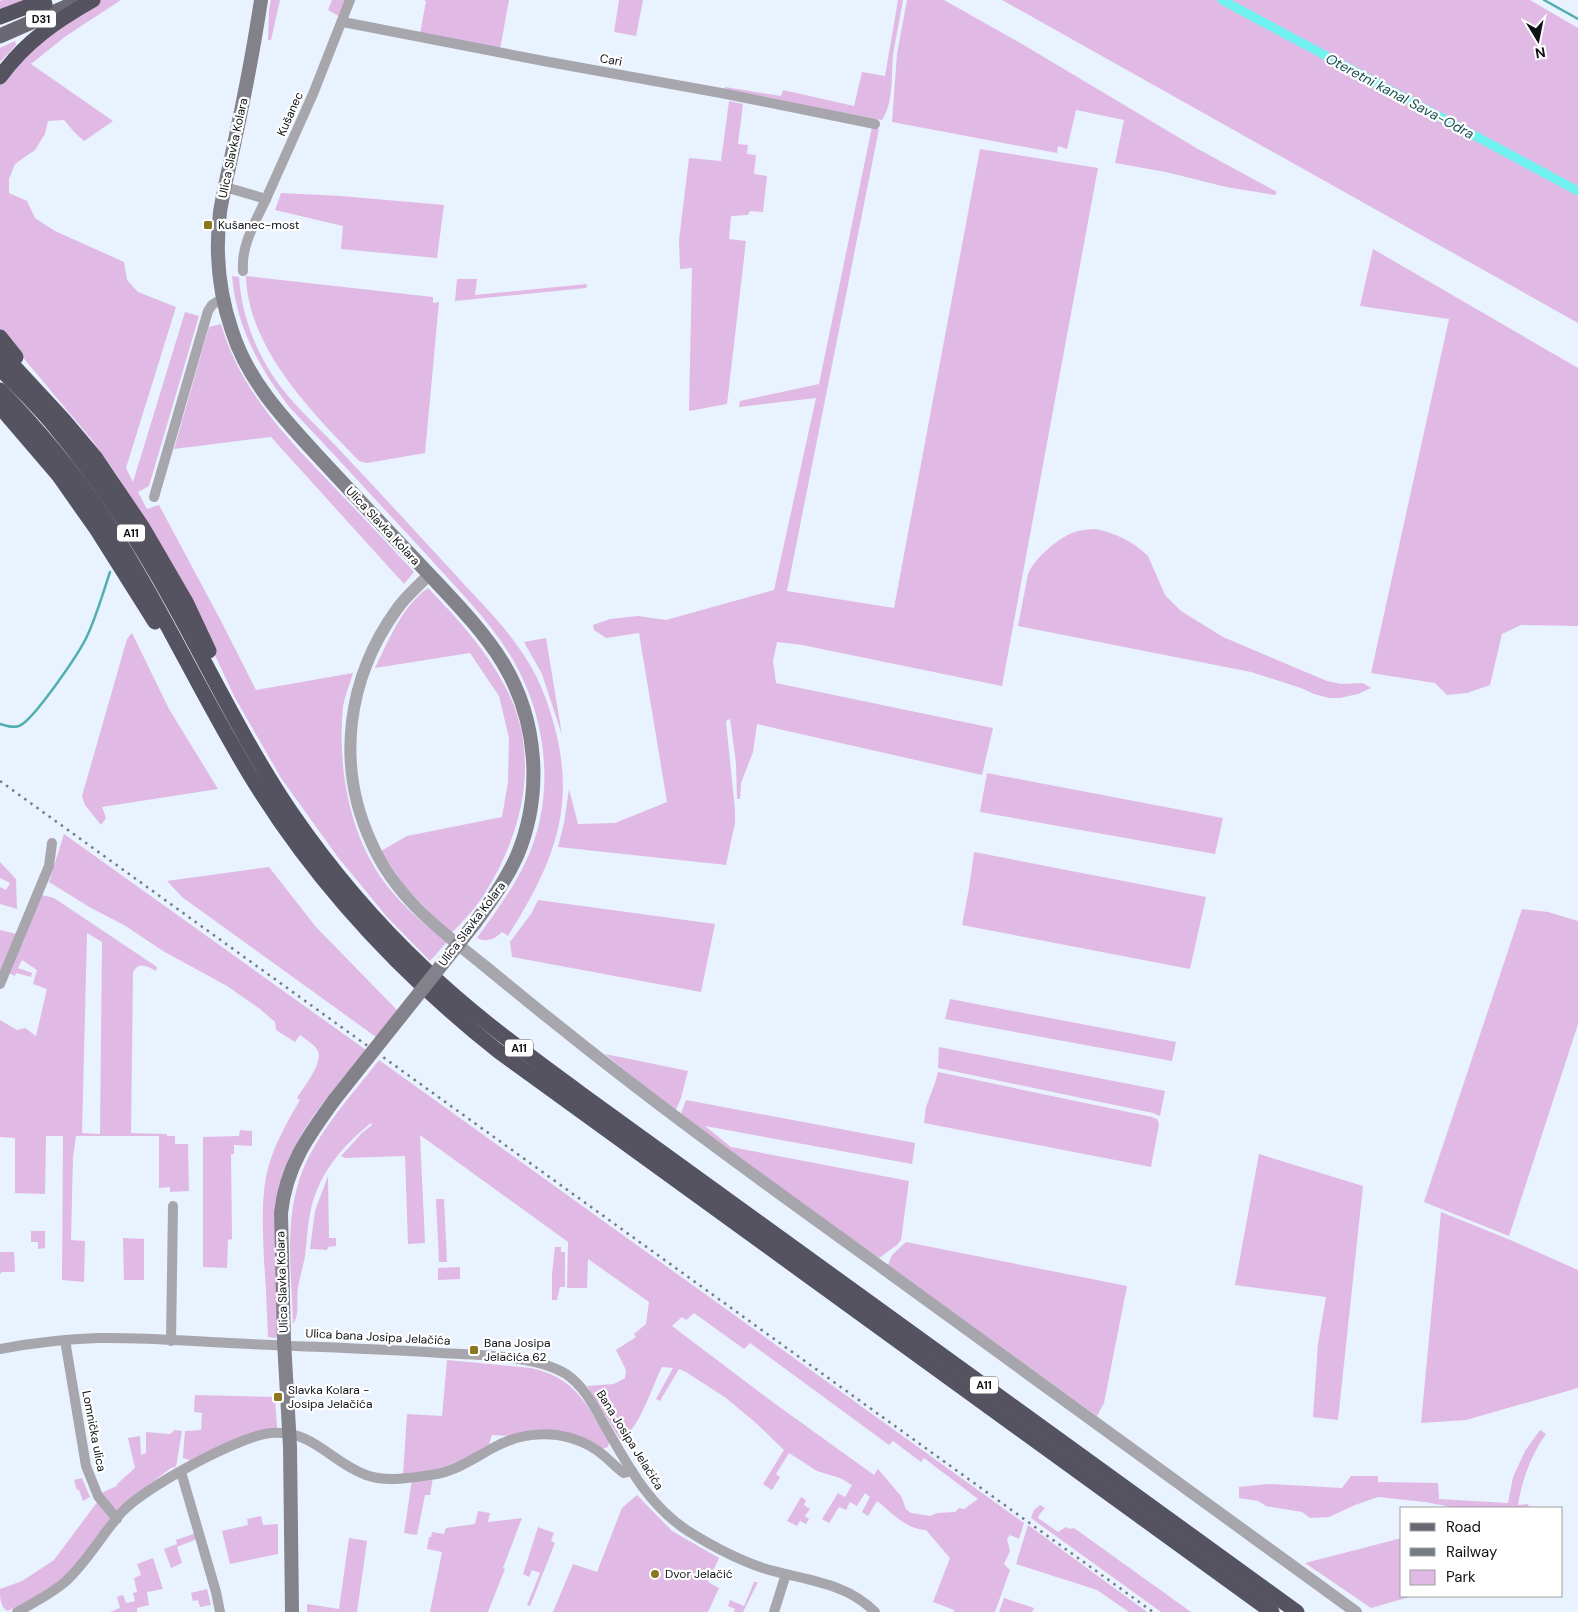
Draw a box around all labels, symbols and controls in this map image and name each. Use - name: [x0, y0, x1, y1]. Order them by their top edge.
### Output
- road number: D31: [26, 10, 56, 28]
- north arrow: [1513, 15, 1563, 65]
- text: N: [1534, 43, 1547, 63]
- water label: Oteretni kanal Sava-Odra: [1323, 49, 1478, 143]
- street label: Cari: [599, 50, 624, 70]
- street label: Kušanec: [273, 89, 307, 139]
- street label: Ulica Slavka Kolara: [215, 97, 251, 199]
- place label: Kušanec-most: [218, 217, 300, 233]
- marker: Kušanec-most: [202, 219, 214, 231]
- street label: Ulica Slavka Kolara: [342, 483, 424, 569]
- road number: A11: [117, 524, 145, 542]
- street label: Ulica Slavka Kolara: [435, 878, 509, 970]
- road number: A11: [505, 1040, 533, 1056]
- street label: Ulica Slavka Kolara: [272, 1231, 292, 1333]
- street label: Ulica bana Josipa Jelačića: [305, 1325, 451, 1349]
- place label: Bana Josipa Jelačića 62: [484, 1335, 550, 1365]
- marker: Bana Josipa Jelačića 62: [468, 1344, 480, 1356]
- road number: A11: [970, 1376, 998, 1394]
- place label: Slavka Kolara - Josipa Jelačića: [288, 1382, 372, 1412]
- street label: Bana Josipa Jelačića: [593, 1387, 667, 1493]
- street label: Lomnička ulica: [78, 1389, 110, 1473]
- marker: Slavka Kolara - Josipa Jelačića: [272, 1391, 284, 1403]
- legend: [1400, 1507, 1563, 1597]
- text: Road: [1446, 1517, 1481, 1537]
- text: Railway: [1446, 1542, 1498, 1562]
- place label: Dvor Jelačić: [665, 1566, 733, 1582]
- text: Park: [1446, 1567, 1476, 1587]
- marker: Dvor Jelačić: [649, 1568, 661, 1580]

